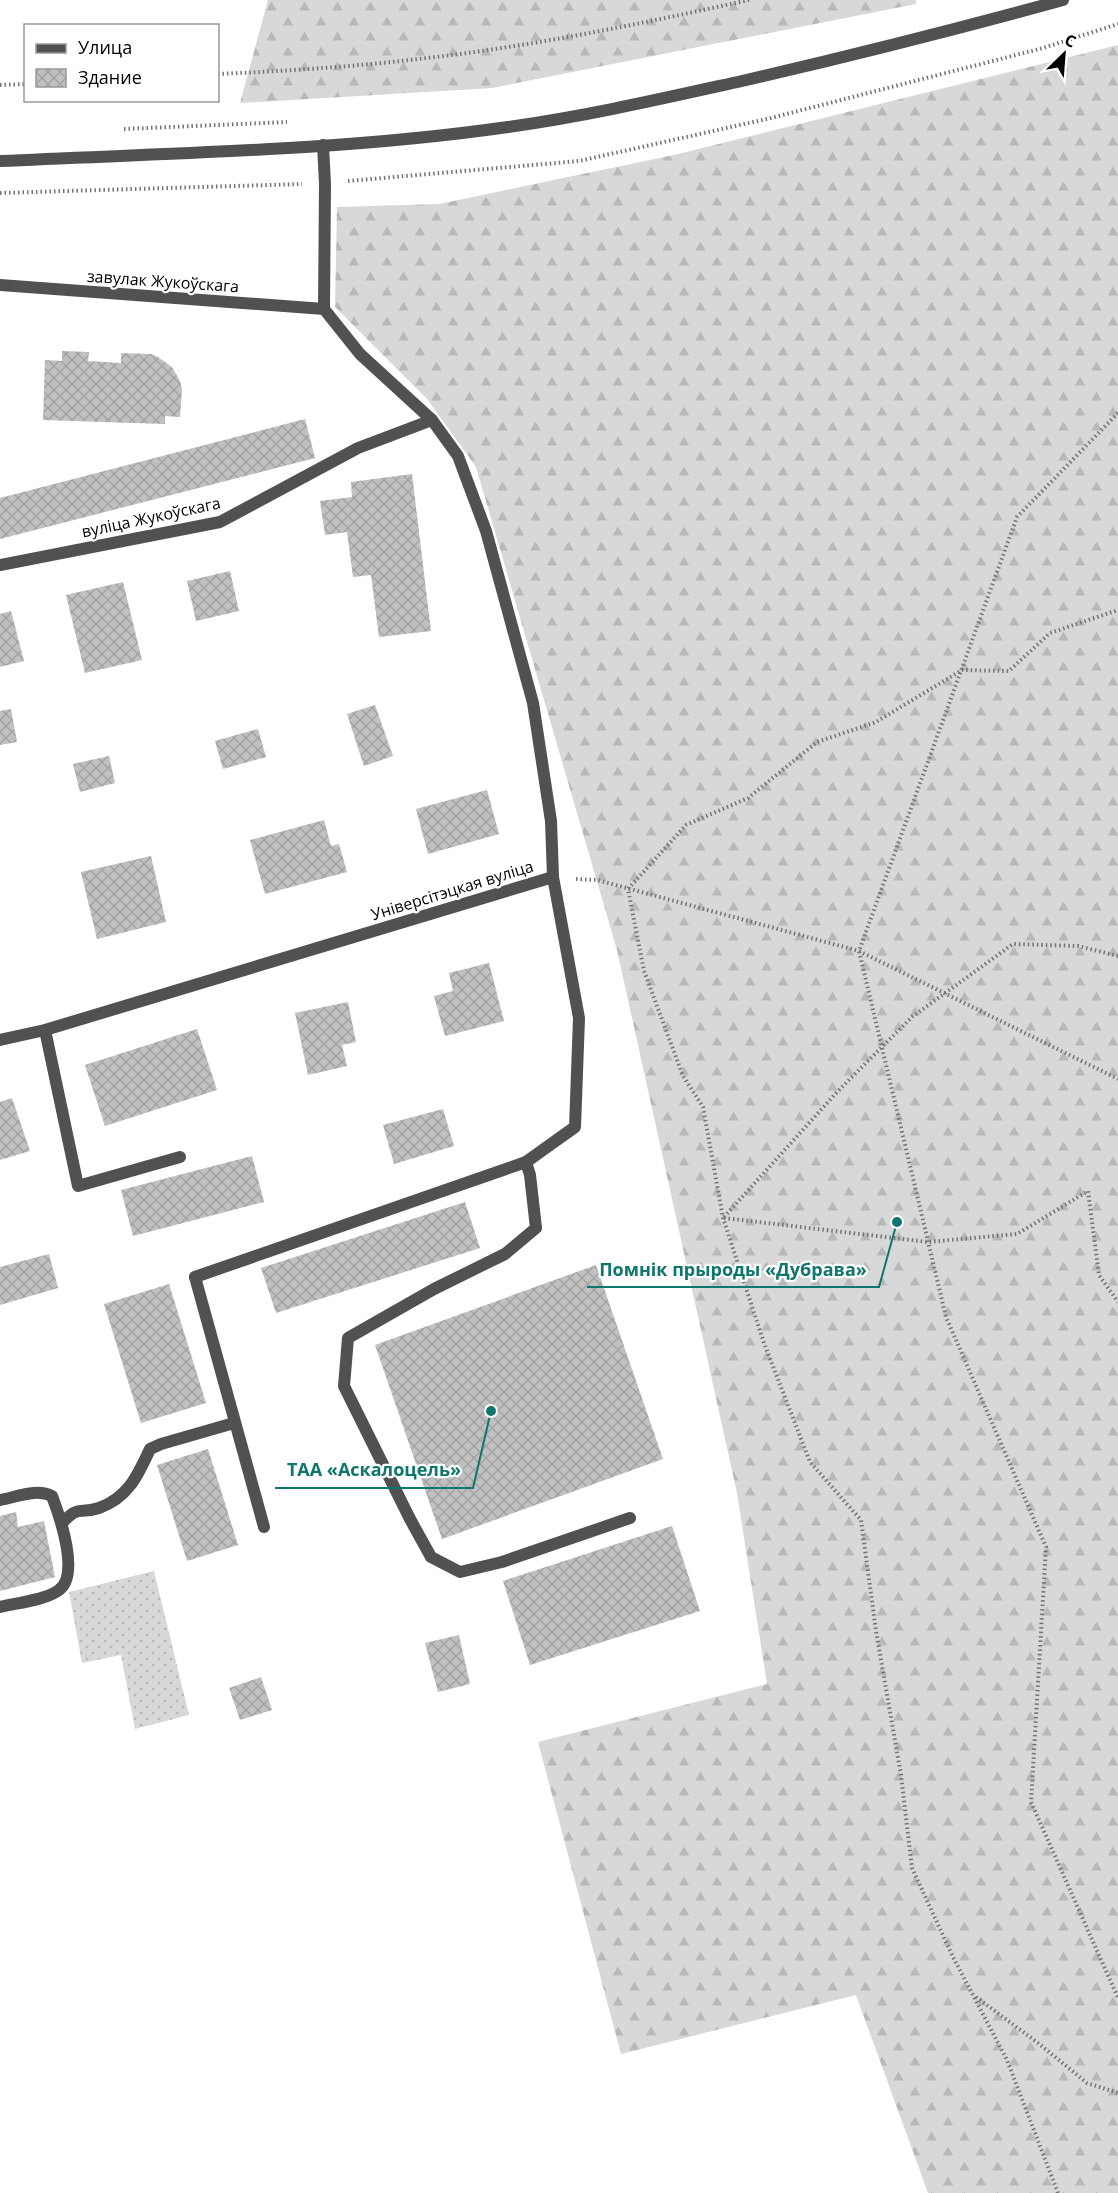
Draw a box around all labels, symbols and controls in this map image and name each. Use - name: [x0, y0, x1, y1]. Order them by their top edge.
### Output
- legend: [24, 24, 219, 102]
- north arrow: [1034, 24, 1094, 84]
- text: С: [1061, 28, 1080, 53]
- text: Улица: [78, 35, 132, 59]
- text: Здание: [78, 65, 142, 89]
- street label: завулак Жукоўскага: [86, 265, 240, 297]
- street label: вуліца Жукоўскага: [80, 492, 222, 542]
- street label: Універсітэцкая вуліца: [368, 855, 536, 925]
- callout: Помнік прыроды «Дубрава»: [587, 1251, 879, 1287]
- text: Помнік прыроды «Дубрава»: [599, 1257, 867, 1281]
- callout: ТАА «Аскалоцель»: [275, 1452, 473, 1488]
- text: ТАА «Аскалоцель»: [287, 1457, 461, 1481]

